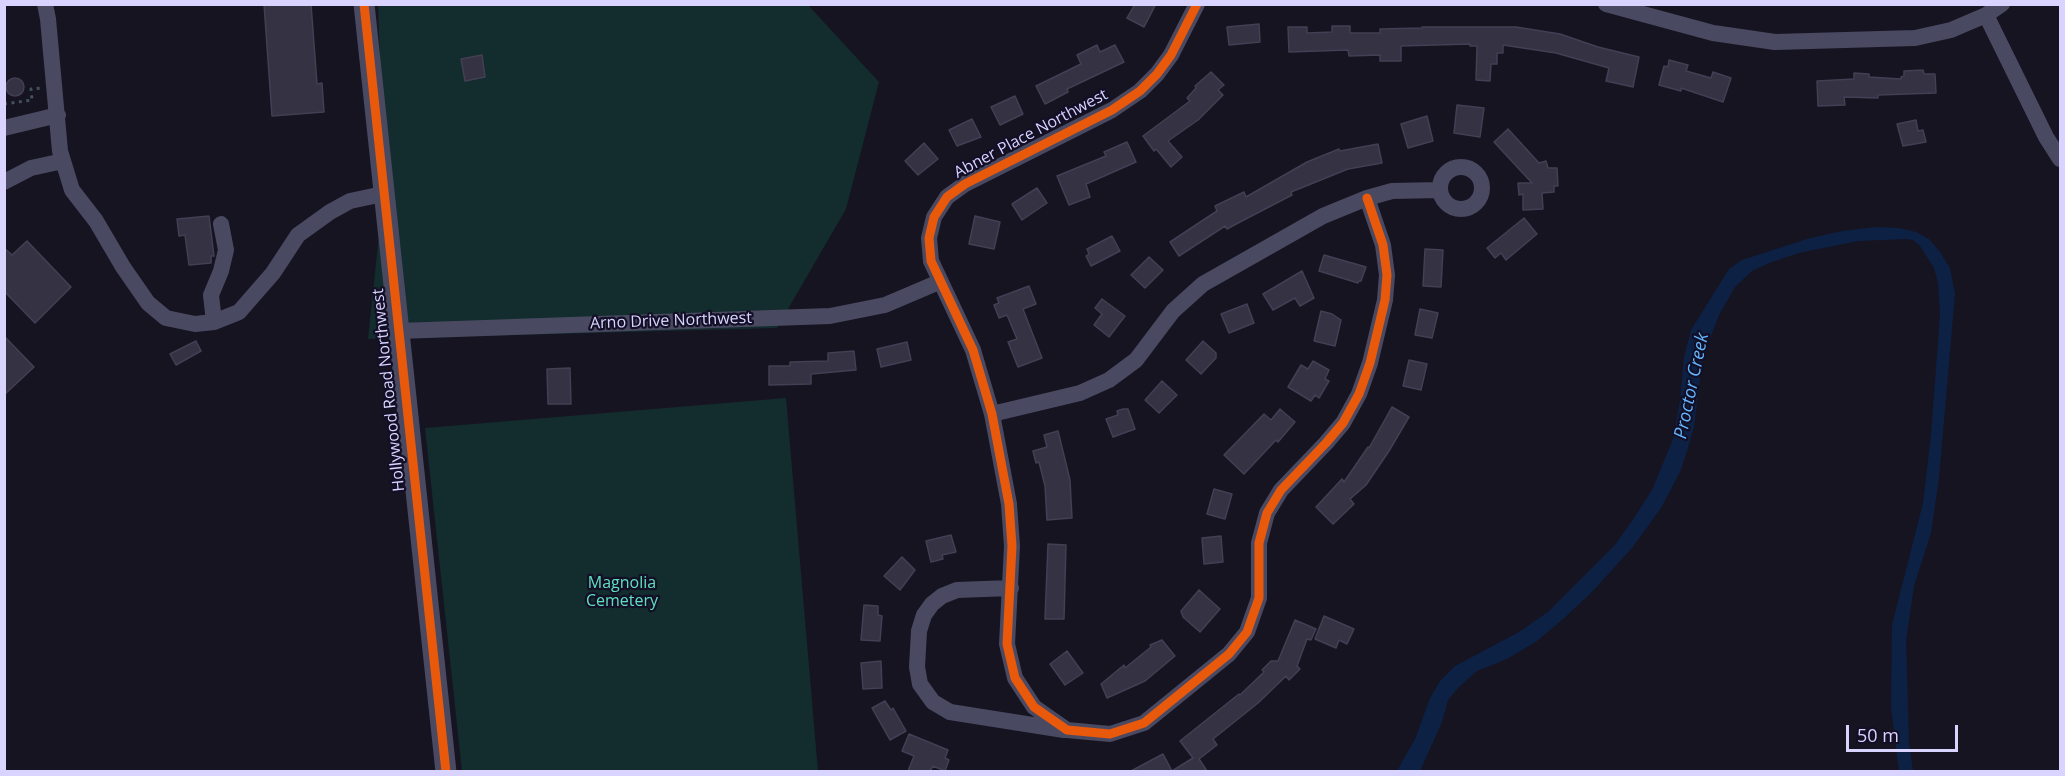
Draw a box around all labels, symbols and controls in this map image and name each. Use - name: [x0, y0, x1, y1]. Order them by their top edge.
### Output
- street label: Abner Place Northwest: [951, 85, 1111, 183]
- street label: Hollywood Road Northwest: [369, 288, 409, 492]
- street label: Arno Drive Northwest: [590, 309, 752, 333]
- water label: Proctor Creek: [1670, 331, 1714, 441]
- park label: Magnolia Cemetery: [586, 573, 658, 611]
- scale bar: [1849, 713, 1962, 751]
- text: 50 m: [1857, 723, 1899, 747]

